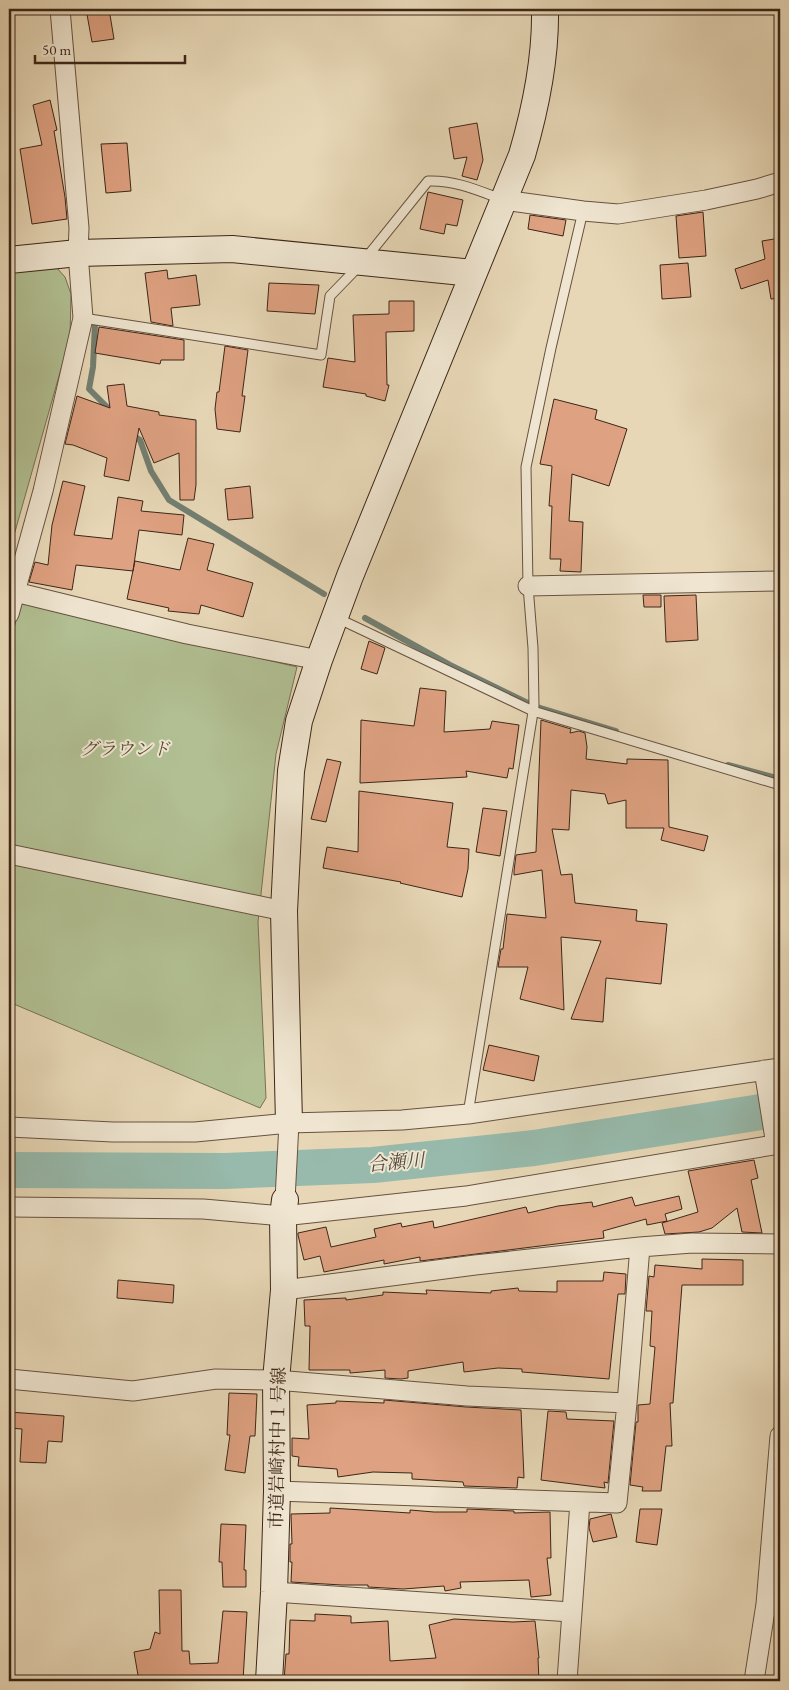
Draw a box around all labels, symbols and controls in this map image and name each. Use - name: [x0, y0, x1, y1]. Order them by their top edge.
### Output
- scale bar: [35, 32, 185, 64]
- text: 50 m: [42, 40, 71, 59]
- park label: グラウンド: [80, 737, 171, 760]
- water label: 合瀬川: [367, 1147, 427, 1177]
- street label: 市道岩崎村中１号線: [264, 1367, 290, 1529]

